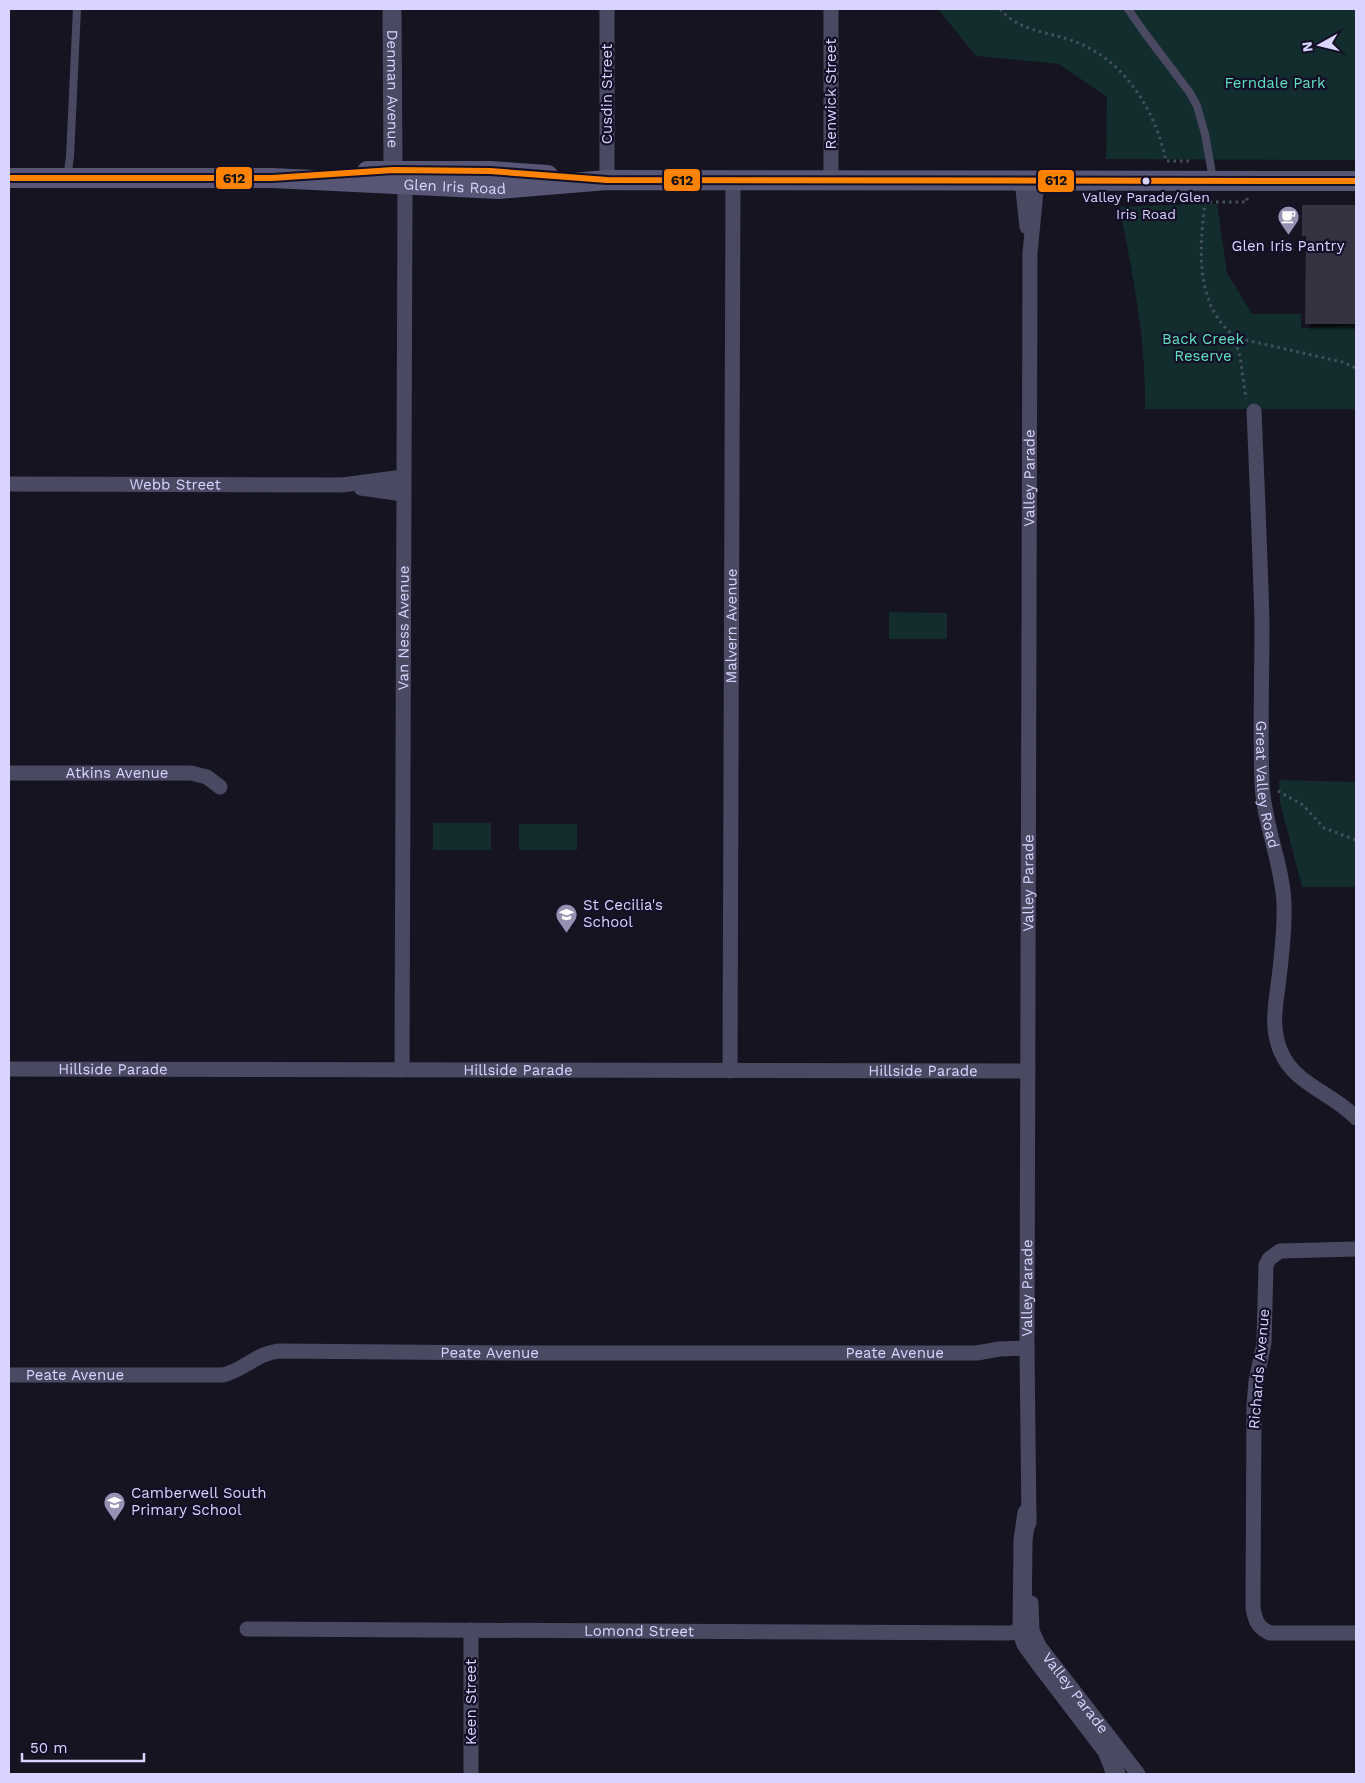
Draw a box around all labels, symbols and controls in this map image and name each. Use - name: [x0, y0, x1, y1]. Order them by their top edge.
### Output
- north arrow: [1295, 20, 1345, 70]
- street label: Denman Avenue: [383, 30, 402, 148]
- street label: Renwick Street: [822, 38, 840, 149]
- text: N: [1298, 41, 1316, 53]
- street label: Cusdin Street: [598, 43, 616, 144]
- park label: Ferndale Park: [1225, 74, 1326, 92]
- line badge: 612: [215, 166, 253, 190]
- line badge: 612: [663, 168, 701, 192]
- line badge: 612: [1037, 169, 1075, 193]
- text: 612: [223, 170, 245, 186]
- text: 612: [671, 172, 693, 188]
- text: 612: [1045, 172, 1067, 188]
- street label: Glen Iris Road: [403, 175, 507, 198]
- marker: Valley Parade/Glen Iris Road: [1141, 176, 1151, 186]
- place label: Valley Parade/Glen Iris Road: [1082, 189, 1210, 222]
- cafe icon: Glen Iris Pantry: [1276, 205, 1300, 236]
- place label: Glen Iris Pantry: [1232, 237, 1345, 255]
- park label: Back Creek Reserve: [1162, 330, 1244, 365]
- street label: Valley Parade: [1020, 429, 1039, 527]
- street label: Webb Street: [129, 475, 222, 494]
- street label: Van Ness Avenue: [394, 566, 413, 690]
- street label: Malvern Avenue: [722, 568, 741, 684]
- street label: Great Valley Road: [1252, 721, 1283, 850]
- street label: Atkins Avenue: [65, 764, 169, 782]
- street label: Valley Parade: [1019, 834, 1037, 932]
- place label: St Cecilia's School: [583, 896, 663, 931]
- school or university icon: St Cecilia's School: [555, 902, 579, 933]
- street label: Hillside Parade: [58, 1060, 168, 1078]
- street label: Hillside Parade: [463, 1061, 573, 1079]
- street label: Hillside Parade: [868, 1062, 978, 1080]
- street label: Valley Parade: [1018, 1239, 1036, 1337]
- street label: Richards Avenue: [1245, 1308, 1273, 1430]
- street label: Peate Avenue: [440, 1343, 539, 1362]
- street label: Peate Avenue: [845, 1344, 944, 1362]
- street label: Peate Avenue: [26, 1366, 124, 1384]
- place label: Camberwell South Primary School: [131, 1484, 266, 1519]
- school or university icon: Camberwell South Primary School: [103, 1490, 127, 1521]
- street label: Lomond Street: [584, 1622, 695, 1640]
- street label: Valley Parade: [1038, 1649, 1112, 1737]
- street label: Keen Street: [462, 1658, 480, 1745]
- scale bar: [22, 1730, 145, 1762]
- text: 50 m: [30, 1739, 67, 1757]

